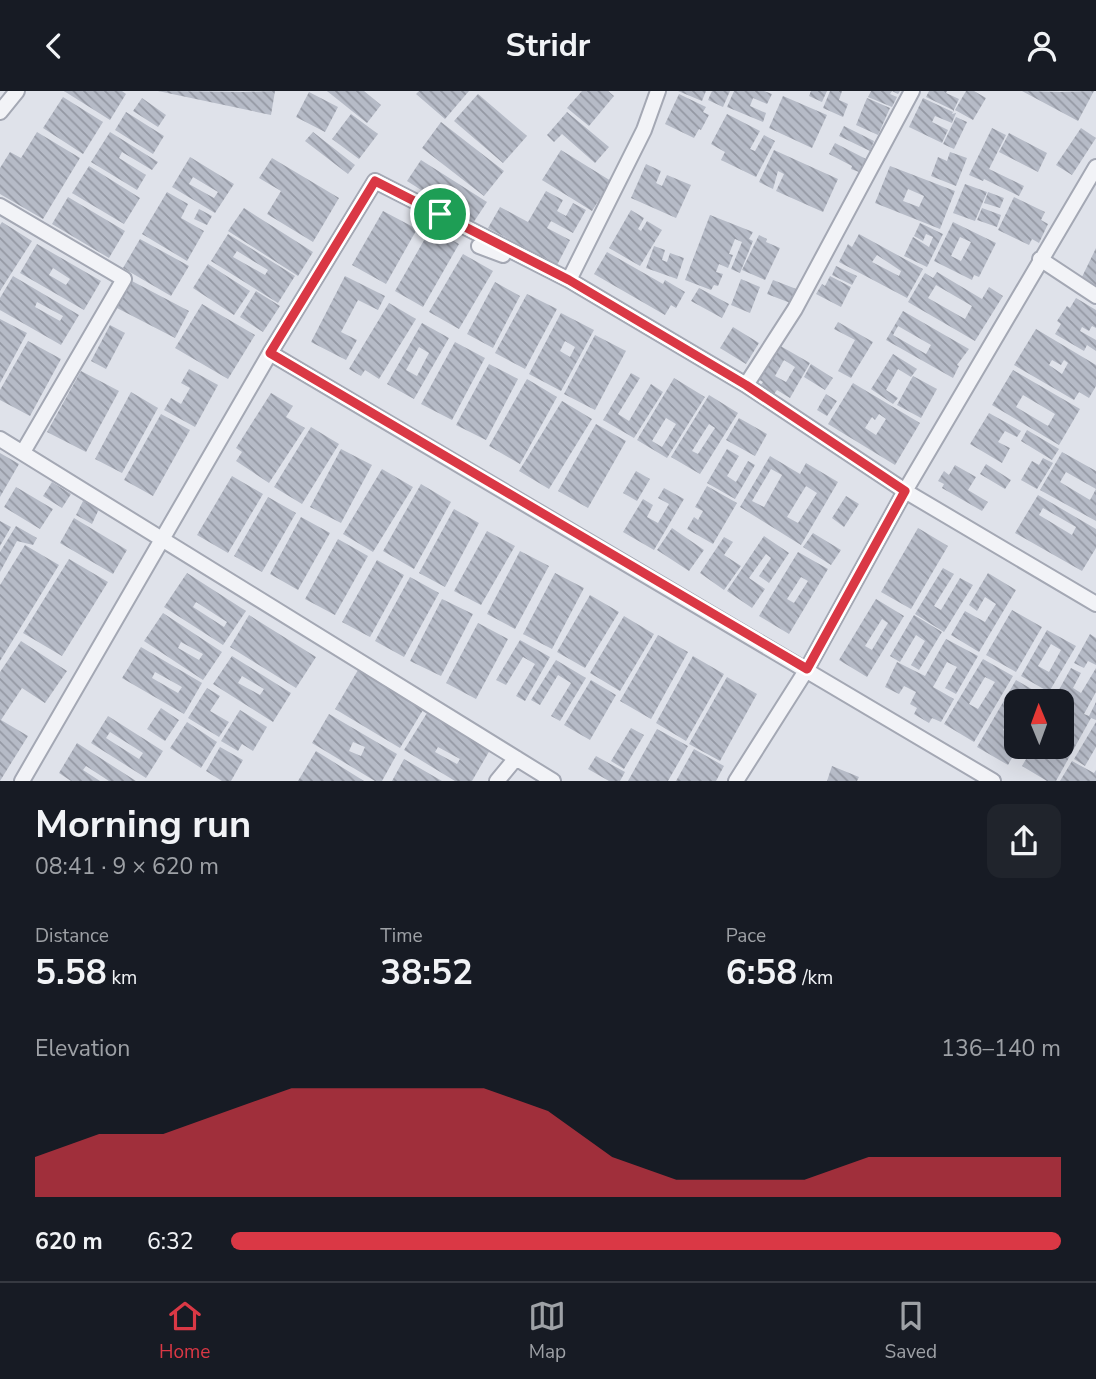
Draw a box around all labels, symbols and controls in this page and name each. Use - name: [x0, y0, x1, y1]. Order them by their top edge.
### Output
- text: Stridr: [506, 24, 590, 67]
- icon: back: [35, 27, 73, 65]
- icon: person: [1023, 27, 1061, 65]
- pin: [410, 184, 470, 244]
- icon: arrive: [421, 195, 459, 233]
- north arrow: [1004, 689, 1074, 759]
- map controls: [1004, 689, 1074, 759]
- text: Morning run: [35, 799, 251, 850]
- button: share: [987, 804, 1061, 878]
- text: 08:41 · 9 × 620 m: [35, 851, 219, 882]
- text: Distance: [35, 923, 109, 949]
- text: Time: [380, 923, 423, 949]
- text: Pace: [726, 923, 766, 949]
- text: 5.58: [35, 949, 107, 996]
- text: 38:52: [380, 949, 473, 996]
- text: 6:58: [726, 949, 797, 996]
- text: km: [107, 965, 137, 991]
- text: /km: [797, 965, 833, 991]
- text: Elevation: [35, 1033, 130, 1064]
- text: 136–140 m: [941, 1033, 1061, 1064]
- text: 620 m: [35, 1226, 103, 1257]
- text: 6:32: [147, 1226, 194, 1257]
- tab: Home: [159, 1297, 210, 1365]
- tab: Map: [528, 1297, 566, 1365]
- tab: Saved: [884, 1297, 937, 1365]

